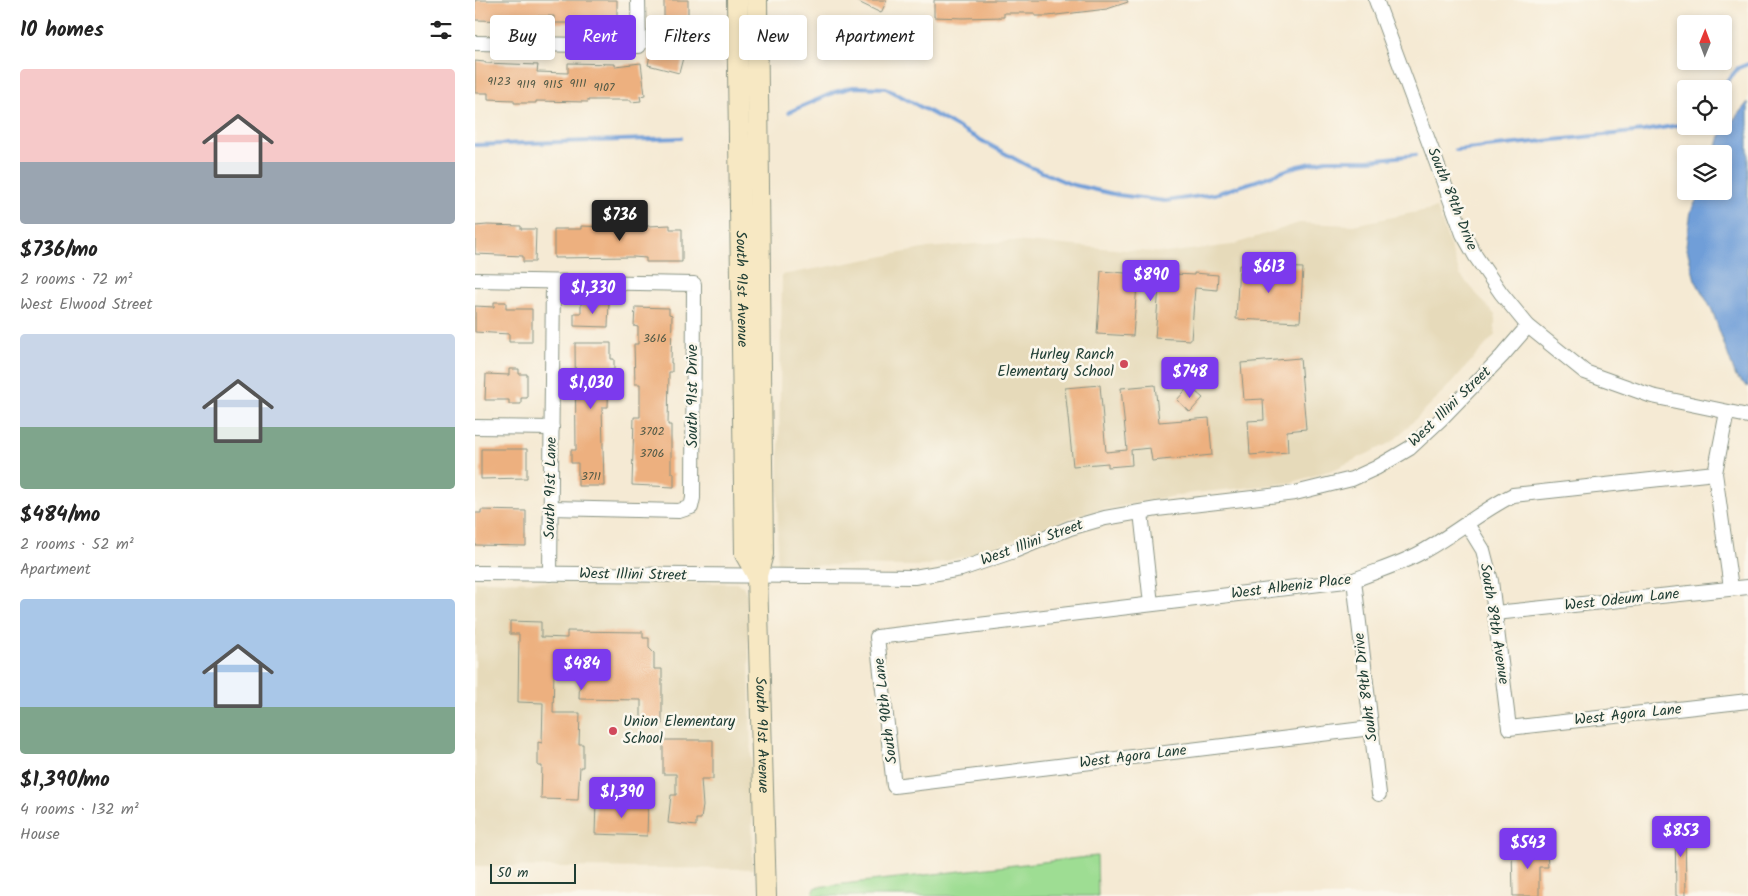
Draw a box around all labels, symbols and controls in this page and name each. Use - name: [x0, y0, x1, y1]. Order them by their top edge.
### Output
- text: 10 homes: [20, 14, 104, 47]
- chip: Buy: [490, 15, 555, 60]
- chip: Rent: [565, 15, 636, 60]
- chip: Filters: [646, 15, 729, 60]
- chip: New: [739, 15, 807, 60]
- chip: Apartment: [817, 15, 933, 60]
- north arrow: [1677, 15, 1733, 70]
- map controls: [1677, 15, 1732, 200]
- icon: filters: [427, 16, 455, 44]
- house number: 9123: [487, 72, 511, 91]
- house number: 9111: [569, 74, 587, 93]
- house number: 9119: [516, 75, 536, 94]
- house number: 9115: [543, 75, 564, 94]
- house number: 9107: [593, 78, 615, 97]
- button: locate: [1677, 80, 1732, 135]
- icon: home: [193, 101, 283, 191]
- street label: South 89th Drive: [1420, 144, 1484, 254]
- button: layers: [1677, 145, 1732, 200]
- pin: $736: [590, 200, 650, 242]
- text: $736: [603, 203, 637, 228]
- street label: South 91st Avenue: [728, 231, 754, 348]
- text: $736/mo: [20, 234, 98, 267]
- pin: $613: [1239, 252, 1299, 294]
- text: $613: [1253, 255, 1285, 280]
- pin: $890: [1121, 260, 1181, 302]
- text: $890: [1133, 263, 1169, 288]
- text: 2 rooms · 72 m²: [20, 267, 132, 292]
- pin: $1,330: [552, 272, 634, 315]
- text: $1,330: [571, 276, 615, 301]
- text: West Elwood Street: [20, 292, 153, 317]
- house number: 3616: [643, 329, 667, 348]
- place label: Hurley Ranch Elementary School: [997, 343, 1114, 384]
- street label: South 91st Drive: [681, 344, 705, 448]
- pin: $748: [1160, 356, 1220, 399]
- marker: Hurley Ranch Elementary School: [1118, 358, 1130, 370]
- text: $748: [1172, 360, 1208, 385]
- street label: West Illini Street: [1403, 361, 1497, 453]
- icon: home: [193, 366, 283, 456]
- pin: $1,030: [550, 368, 632, 410]
- text: $1,030: [569, 371, 613, 396]
- house number: 3702: [639, 422, 665, 441]
- street label: South 91st Lane: [538, 437, 564, 539]
- house number: 3706: [639, 444, 665, 463]
- house number: 3711: [581, 467, 601, 486]
- text: $484/mo: [20, 499, 100, 532]
- street label: West Illini Street: [977, 513, 1087, 573]
- text: 2 rooms · 52 m²: [20, 532, 134, 557]
- text: Apartment: [20, 557, 91, 582]
- street label: West Illini Street: [579, 562, 687, 588]
- street label: South 89th Avenue: [1473, 562, 1515, 686]
- street label: West Albeniz Place: [1230, 568, 1353, 606]
- street label: West Odeum Lane: [1563, 582, 1681, 618]
- icon: home: [193, 631, 283, 721]
- street label: Souht 89th Drive: [1347, 631, 1385, 743]
- pin: $484: [552, 648, 612, 691]
- text: $484: [564, 652, 600, 677]
- street label: South 90th Lane: [868, 656, 904, 765]
- street label: South 91st Avenue: [748, 677, 775, 794]
- street label: West Agora Lane: [1573, 697, 1683, 733]
- place label: Union Elementary School: [623, 710, 736, 751]
- marker: Union Elementary School: [607, 725, 619, 737]
- street label: West Agora Lane: [1078, 738, 1188, 775]
- text: $1,390/mo: [20, 764, 110, 797]
- pin: $1,390: [581, 776, 663, 819]
- text: $1,390: [600, 780, 644, 805]
- text: 4 rooms · 132 m²: [20, 797, 139, 822]
- pin: $853: [1651, 816, 1711, 858]
- text: $853: [1663, 819, 1699, 844]
- text: House: [20, 822, 60, 847]
- pin: $543: [1498, 828, 1558, 870]
- text: $543: [1510, 831, 1546, 856]
- scale bar: [490, 861, 576, 884]
- text: 50 m: [497, 862, 528, 884]

